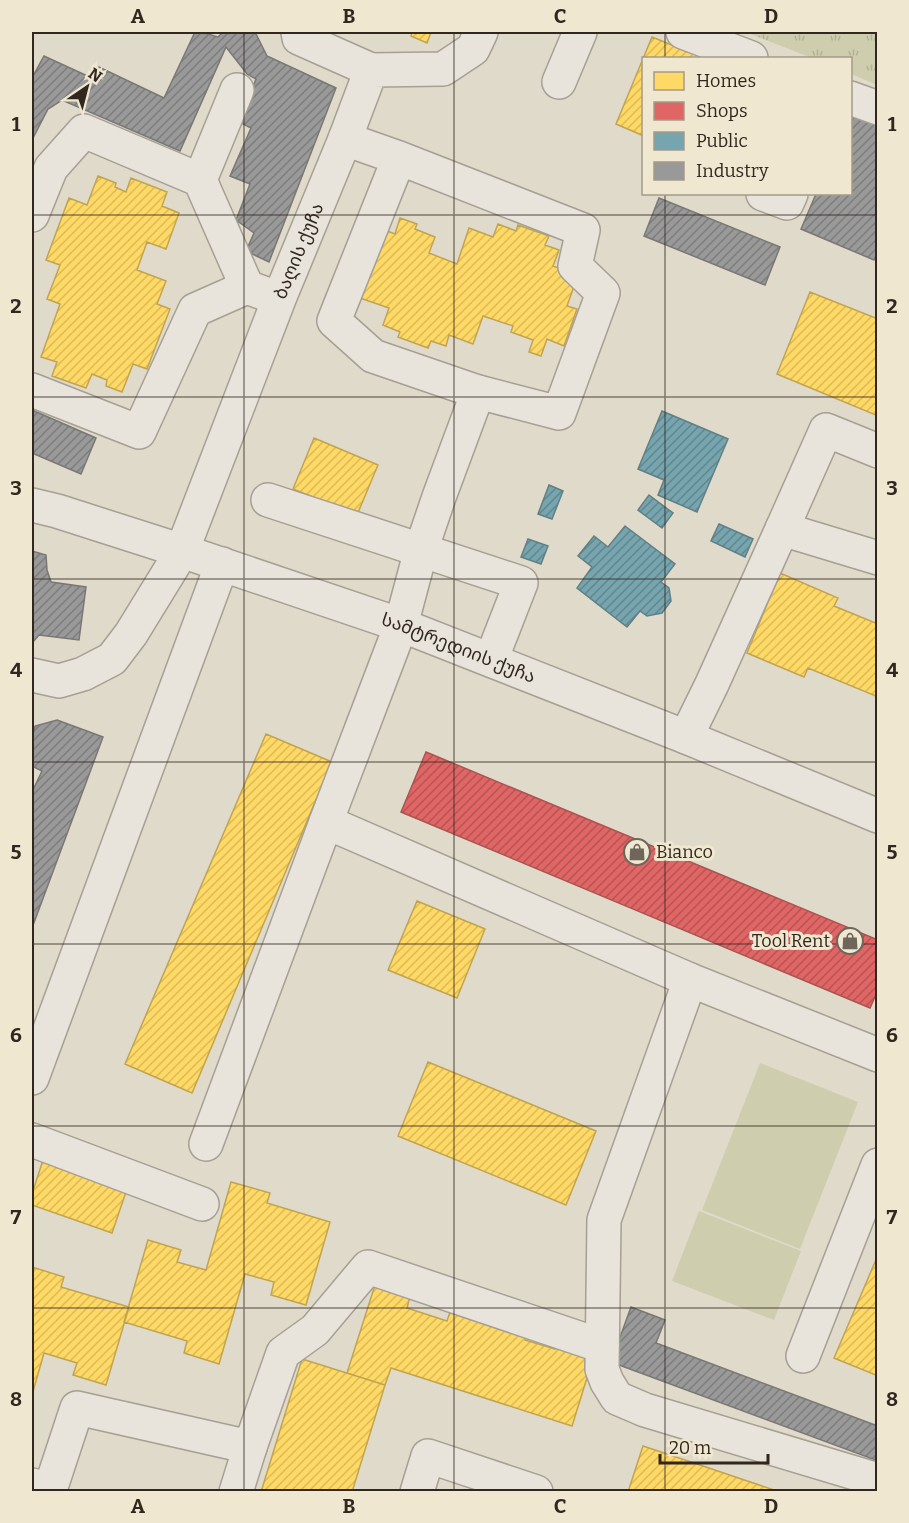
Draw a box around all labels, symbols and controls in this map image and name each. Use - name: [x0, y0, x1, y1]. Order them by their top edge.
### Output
- text: A: [131, 4, 146, 28]
- text: B: [343, 4, 356, 28]
- text: C: [554, 4, 566, 28]
- text: D: [764, 4, 778, 28]
- north arrow: [57, 57, 117, 117]
- legend: [642, 57, 852, 195]
- text: N: [85, 64, 106, 86]
- text: Homes: [696, 70, 756, 92]
- text: Shops: [696, 100, 748, 122]
- text: 1: [12, 112, 21, 136]
- text: 1: [888, 112, 897, 136]
- text: Public: [696, 130, 748, 152]
- text: Industry: [696, 160, 769, 182]
- street label: ბაღის ქუჩა: [269, 200, 328, 303]
- text: 2: [10, 294, 22, 318]
- text: 2: [886, 294, 898, 318]
- text: 3: [10, 476, 22, 500]
- text: 3: [886, 476, 898, 500]
- street label: სამტრედიის ქუჩა: [379, 608, 539, 688]
- text: 4: [10, 658, 22, 682]
- text: 4: [886, 658, 898, 682]
- shop icon: Bianco: [622, 837, 652, 867]
- text: 5: [11, 840, 22, 864]
- text: 5: [887, 840, 898, 864]
- place label: Bianco: [656, 841, 713, 863]
- shop icon: Tool Rent: [835, 926, 865, 956]
- place label: Tool Rent: [752, 930, 830, 952]
- text: 6: [10, 1023, 22, 1047]
- text: 6: [886, 1023, 898, 1047]
- text: 7: [11, 1205, 22, 1229]
- text: 7: [887, 1205, 898, 1229]
- text: 8: [10, 1387, 22, 1411]
- text: 8: [886, 1387, 898, 1411]
- scale bar: [660, 1427, 768, 1465]
- text: 20 m: [669, 1437, 711, 1459]
- text: A: [131, 1494, 146, 1518]
- text: B: [343, 1494, 356, 1518]
- text: C: [554, 1494, 566, 1518]
- text: D: [764, 1494, 778, 1518]

